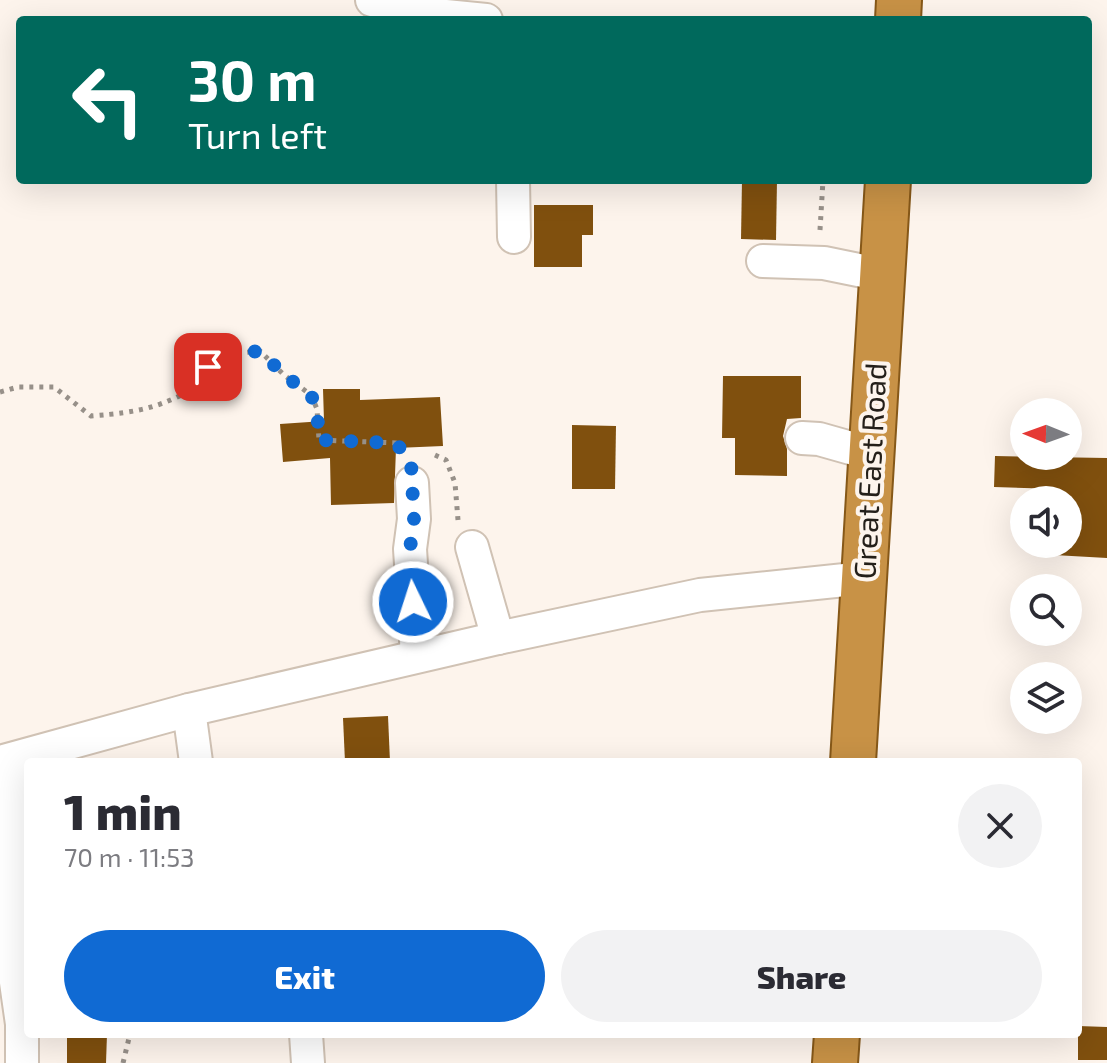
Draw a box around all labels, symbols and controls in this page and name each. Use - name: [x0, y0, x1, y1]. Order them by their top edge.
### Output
- text: 30 m: [188, 45, 317, 112]
- icon: left: [56, 48, 160, 152]
- text: Turn left: [188, 113, 327, 156]
- pin: [174, 333, 242, 401]
- icon: arrive: [186, 345, 230, 389]
- street label: Great East Road: [845, 362, 893, 580]
- north arrow: [1010, 398, 1082, 470]
- map controls: [1010, 398, 1082, 734]
- button: sound: [1010, 486, 1082, 558]
- position arrow: [371, 560, 455, 644]
- button: search: [1010, 574, 1082, 646]
- button: layers: [1010, 662, 1082, 734]
- text: 1 min: [64, 782, 182, 840]
- button: close: [958, 784, 1042, 868]
- text: 70 m · 11:53: [64, 841, 195, 872]
- button: Exit: [64, 930, 545, 1022]
- button: Share: [561, 930, 1042, 1022]

